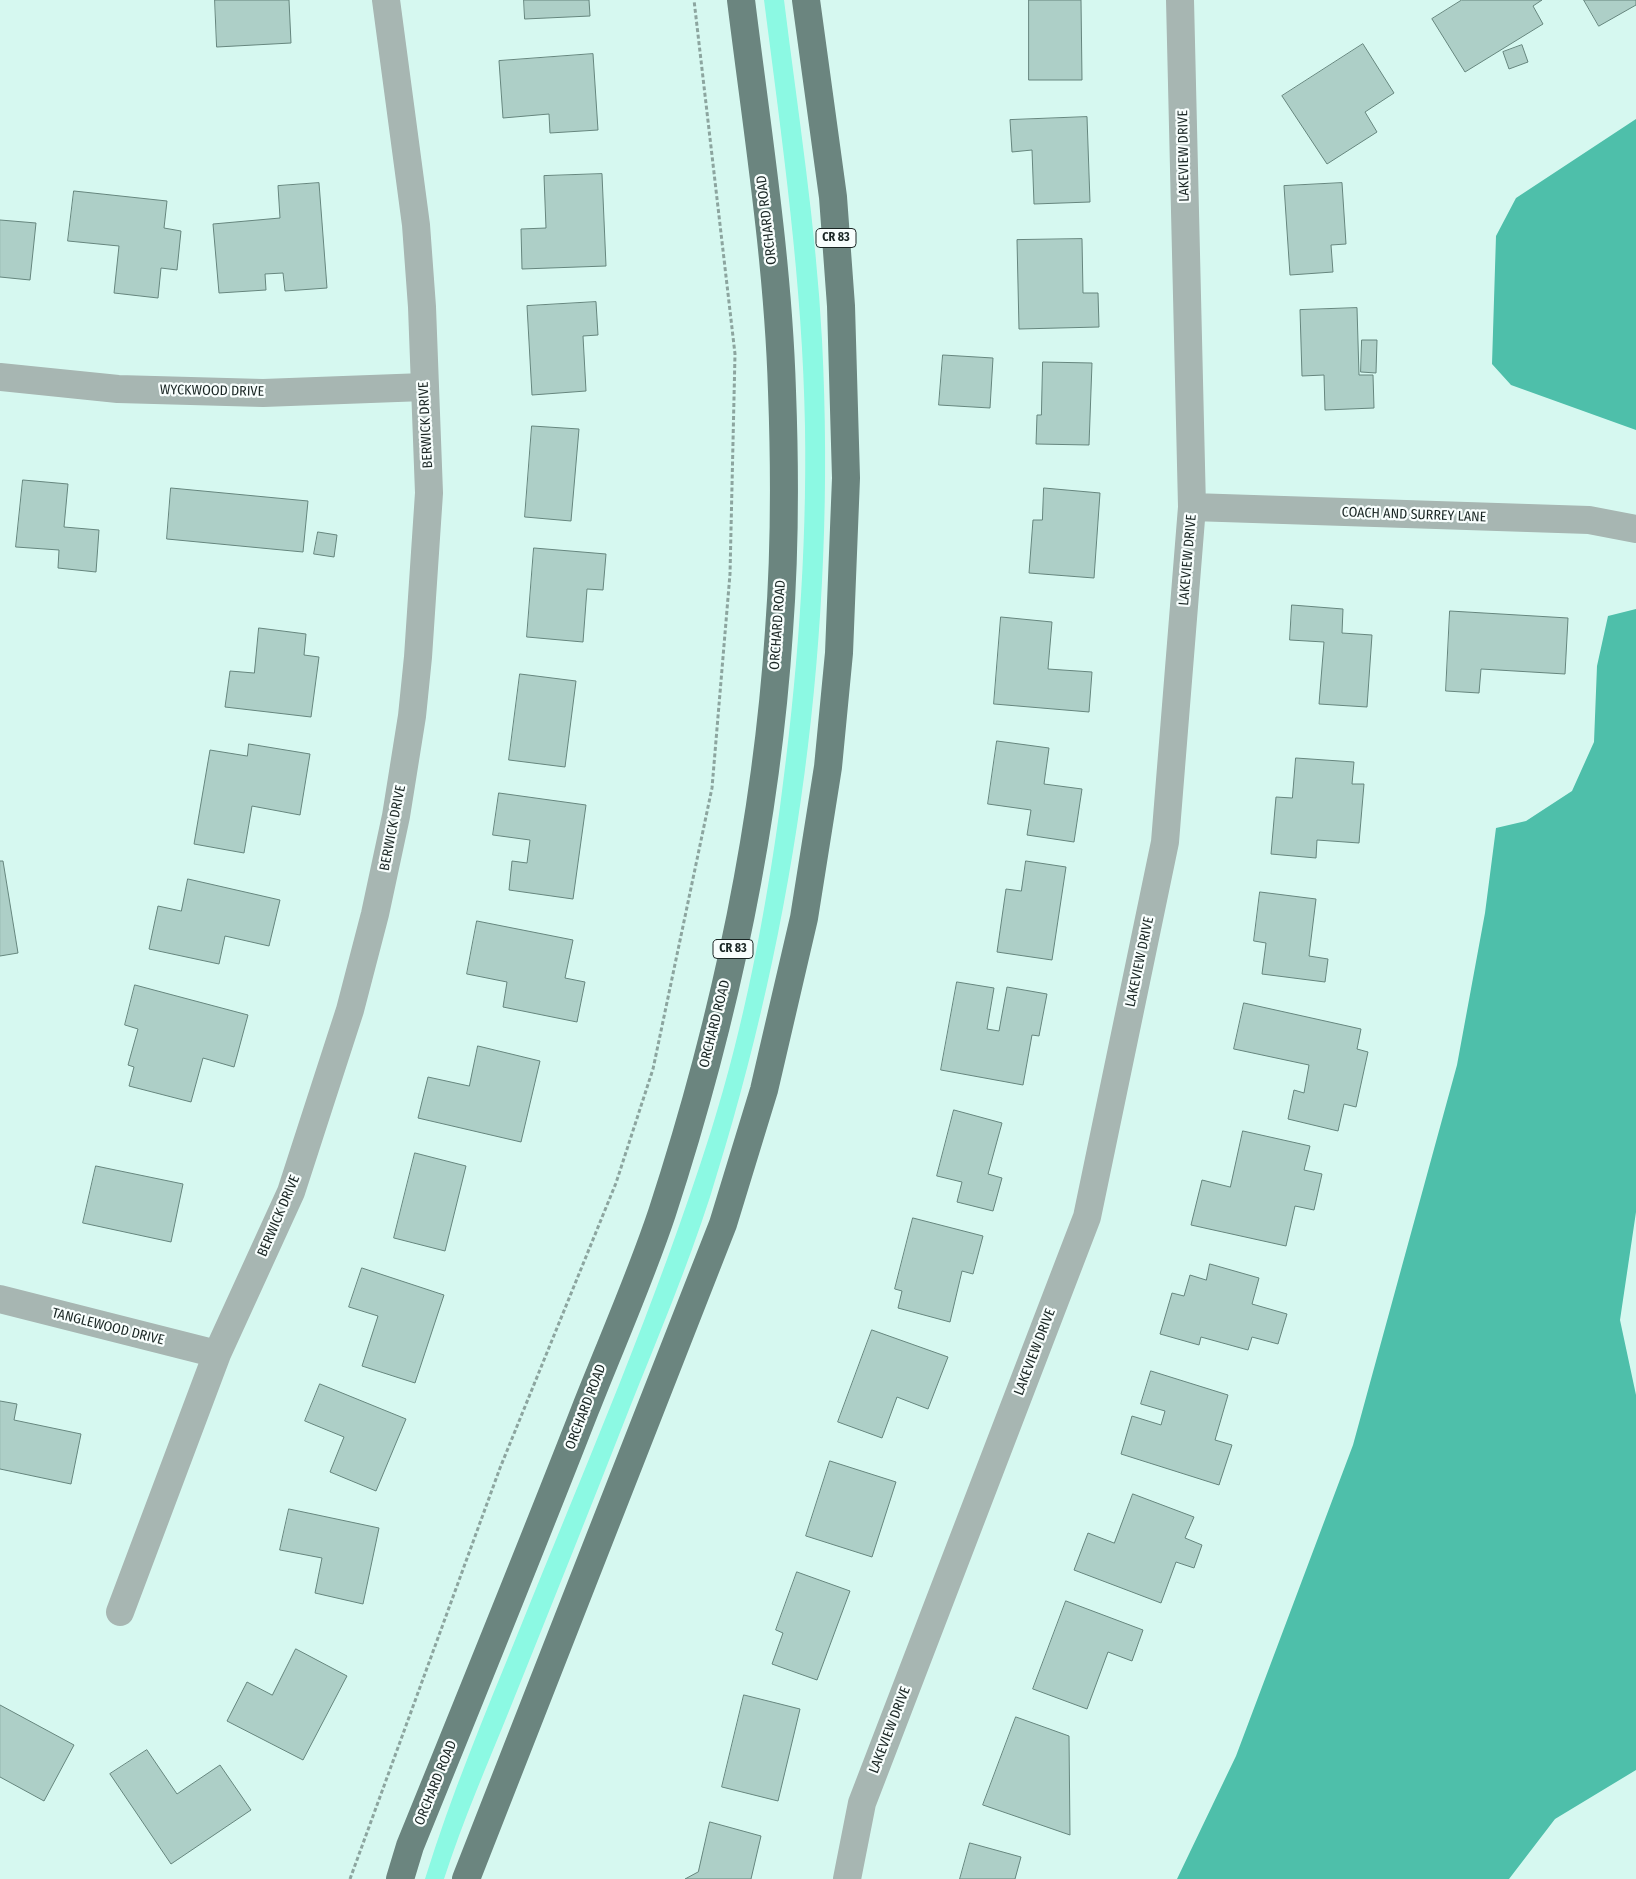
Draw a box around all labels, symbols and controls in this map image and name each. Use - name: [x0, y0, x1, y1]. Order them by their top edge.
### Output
- street label: LAKEVIEW DRIVE: [1175, 110, 1193, 202]
- street label: ORCHARD ROAD: [753, 174, 781, 266]
- road number: CR 83: [816, 228, 856, 248]
- street label: BERWICK DRIVE: [415, 381, 437, 469]
- street label: WYCKWOOD DRIVE: [160, 382, 264, 400]
- street label: COACH AND SURREY LANE: [1341, 504, 1487, 526]
- street label: LAKEVIEW DRIVE: [1176, 514, 1200, 606]
- street label: ORCHARD ROAD: [766, 580, 790, 670]
- street label: BERWICK DRIVE: [376, 784, 410, 872]
- street label: LAKEVIEW DRIVE: [1122, 915, 1158, 1009]
- road number: CR 83: [713, 940, 753, 959]
- street label: ORCHARD ROAD: [696, 978, 734, 1070]
- street label: BERWICK DRIVE: [254, 1173, 304, 1259]
- street label: TANGLEWOOD DRIVE: [50, 1305, 166, 1349]
- street label: LAKEVIEW DRIVE: [1011, 1306, 1059, 1398]
- street label: ORCHARD ROAD: [562, 1362, 610, 1452]
- street label: LAKEVIEW DRIVE: [866, 1684, 914, 1776]
- street label: ORCHARD ROAD: [411, 1738, 461, 1828]

